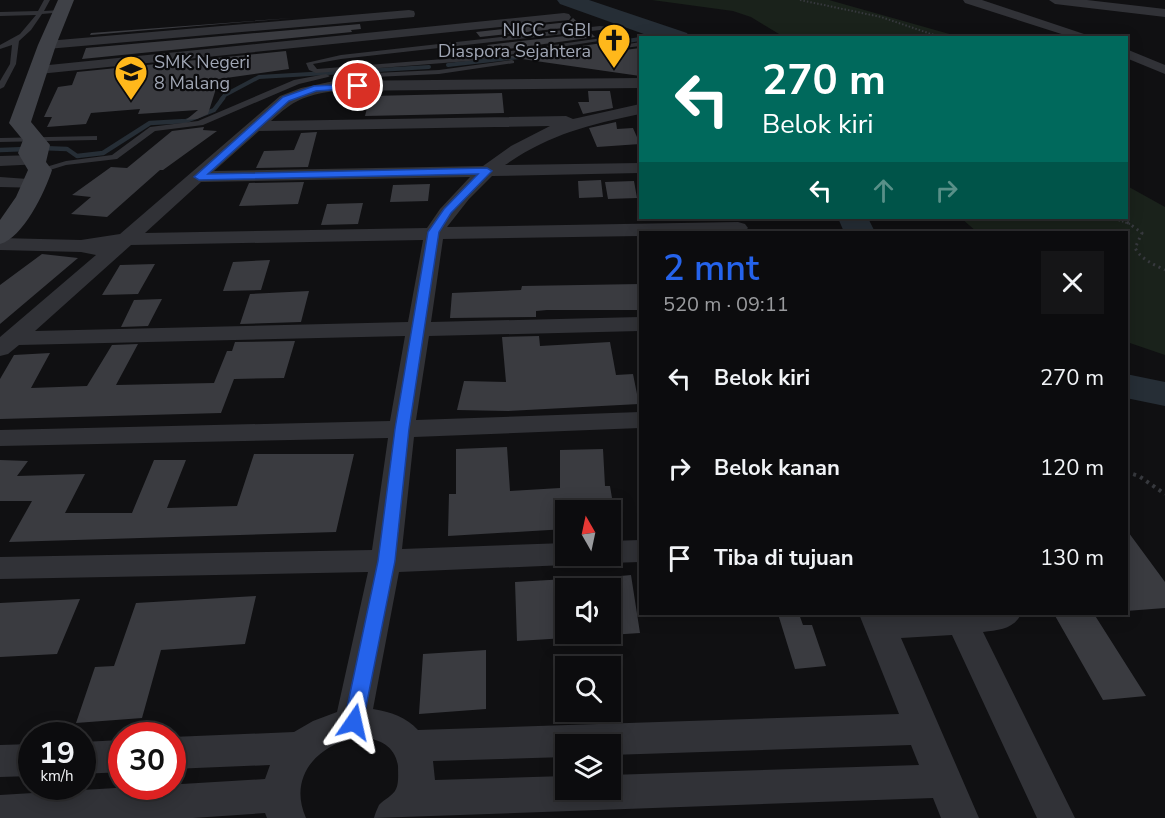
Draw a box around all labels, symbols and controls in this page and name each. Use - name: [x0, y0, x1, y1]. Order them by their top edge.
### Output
- place label: NICC - GBI Diaspora Sejahtera: [438, 18, 591, 63]
- church icon: NICC - GBI Diaspora Sejahtera: [596, 22, 632, 69]
- place label: SMK Negeri 8 Malang: [154, 50, 250, 95]
- text: 270 m: [762, 52, 886, 109]
- school or university icon: SMK Negeri 8 Malang: [113, 54, 149, 101]
- pin: [332, 60, 383, 111]
- icon: left: [663, 60, 741, 138]
- icon: arrive: [341, 69, 374, 102]
- text: Belok kiri: [762, 106, 874, 143]
- icon: left: [804, 174, 837, 207]
- icon: ahead: [867, 174, 900, 207]
- icon: right: [930, 174, 963, 207]
- text: 2 mnt: [663, 244, 759, 293]
- button: close: [1041, 251, 1104, 314]
- text: 520 m · 09:11: [663, 291, 789, 318]
- icon: left: [663, 362, 696, 395]
- text: Belok kiri: [714, 363, 810, 393]
- text: 270 m: [1040, 363, 1104, 393]
- icon: right: [663, 452, 696, 485]
- text: Belok kanan: [714, 453, 840, 483]
- text: 120 m: [1040, 453, 1104, 483]
- north arrow: [555, 500, 621, 566]
- map controls: [555, 500, 621, 800]
- icon: arrive: [663, 542, 696, 575]
- text: Tiba di tujuan: [714, 543, 854, 573]
- text: 130 m: [1040, 543, 1104, 573]
- button: sound: [555, 578, 621, 644]
- button: search: [555, 656, 621, 722]
- position arrow: [322, 690, 386, 754]
- speed limit sign: 30: [108, 722, 186, 800]
- text: 19: [39, 733, 75, 774]
- button: layers: [555, 734, 621, 800]
- text: km/h: [40, 766, 74, 786]

